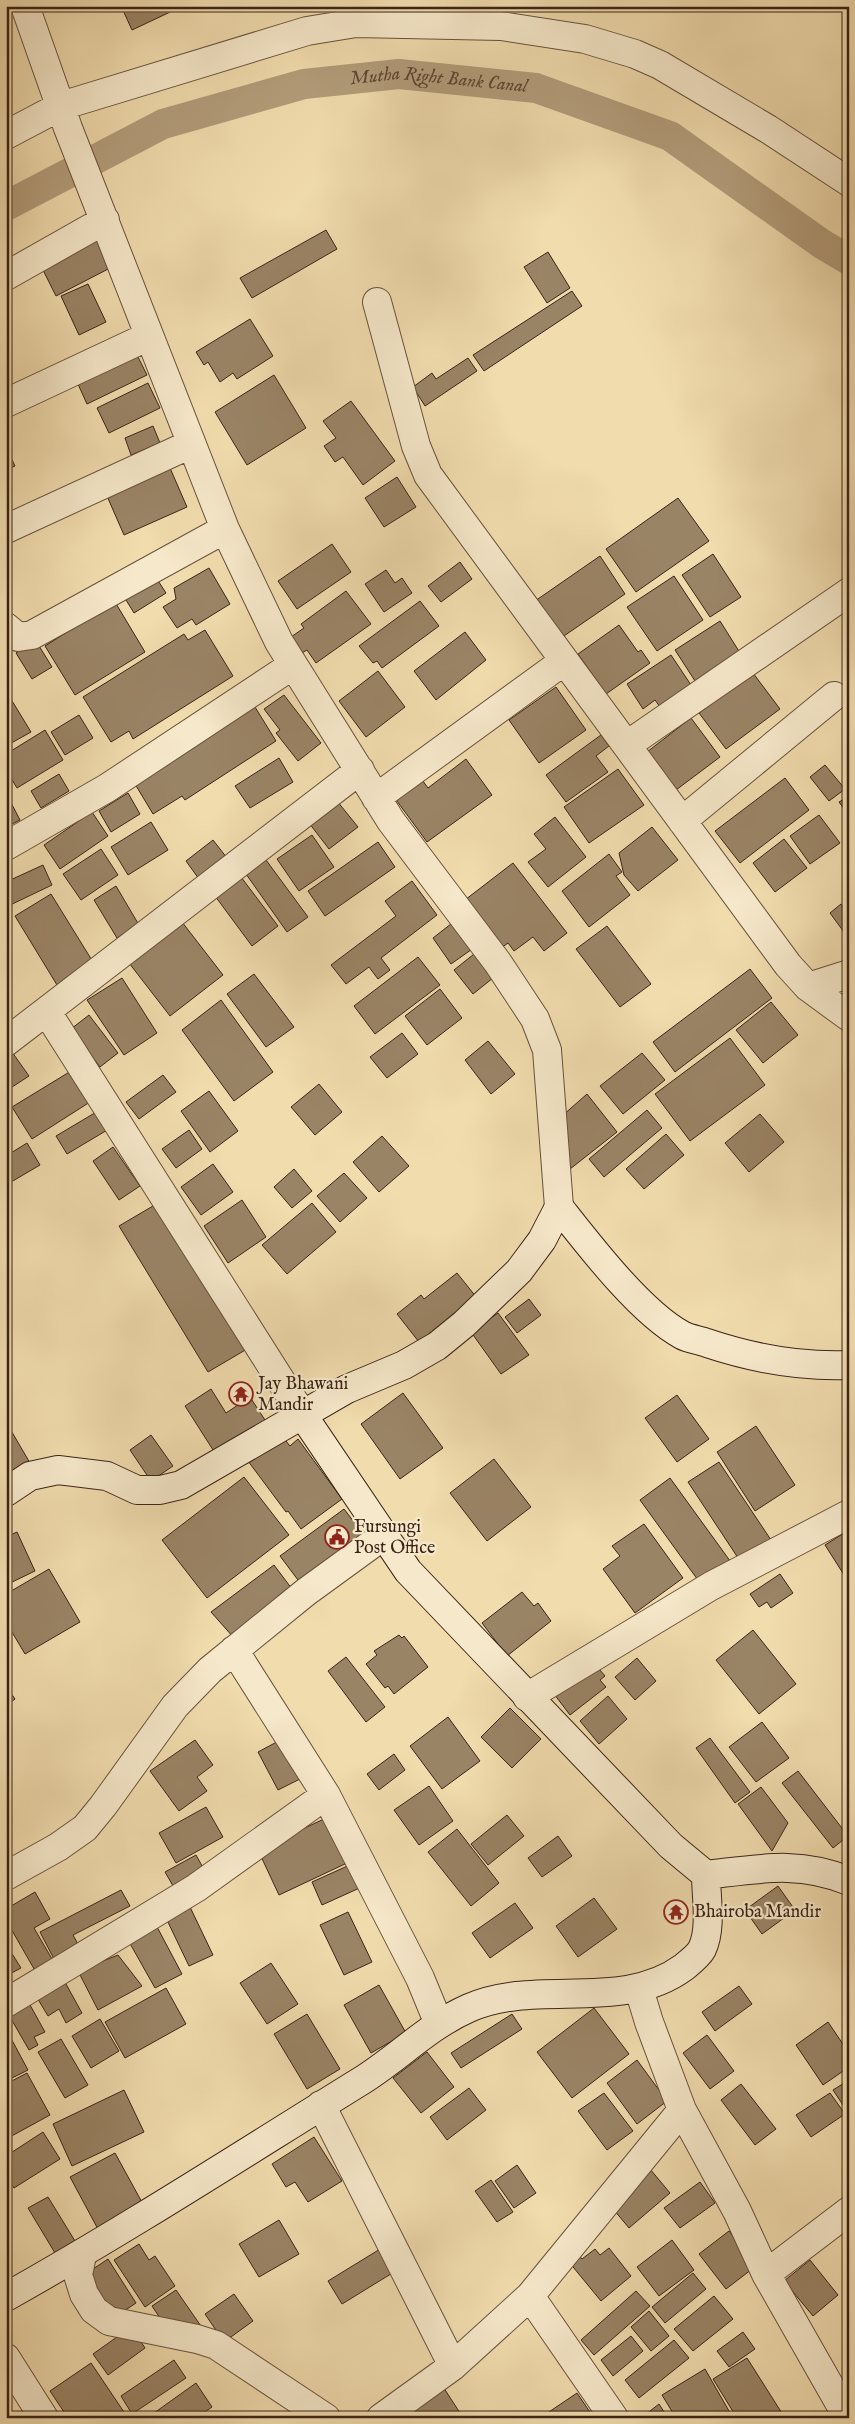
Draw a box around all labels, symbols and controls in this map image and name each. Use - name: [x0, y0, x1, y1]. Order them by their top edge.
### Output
- water label: Mutha Right Bank Canal: [349, 62, 530, 99]
- place label: Jay Bhawani Mandir: [256, 1373, 348, 1417]
- temple icon: Jay Bhawani Mandir: [228, 1381, 254, 1407]
- place label: Fursungi Post Office: [354, 1516, 435, 1560]
- public building icon: Fursungi Post Office: [324, 1524, 350, 1550]
- temple icon: Bhairoba Mandir: [663, 1899, 689, 1925]
- place label: Bhairoba Mandir: [694, 1901, 821, 1924]

